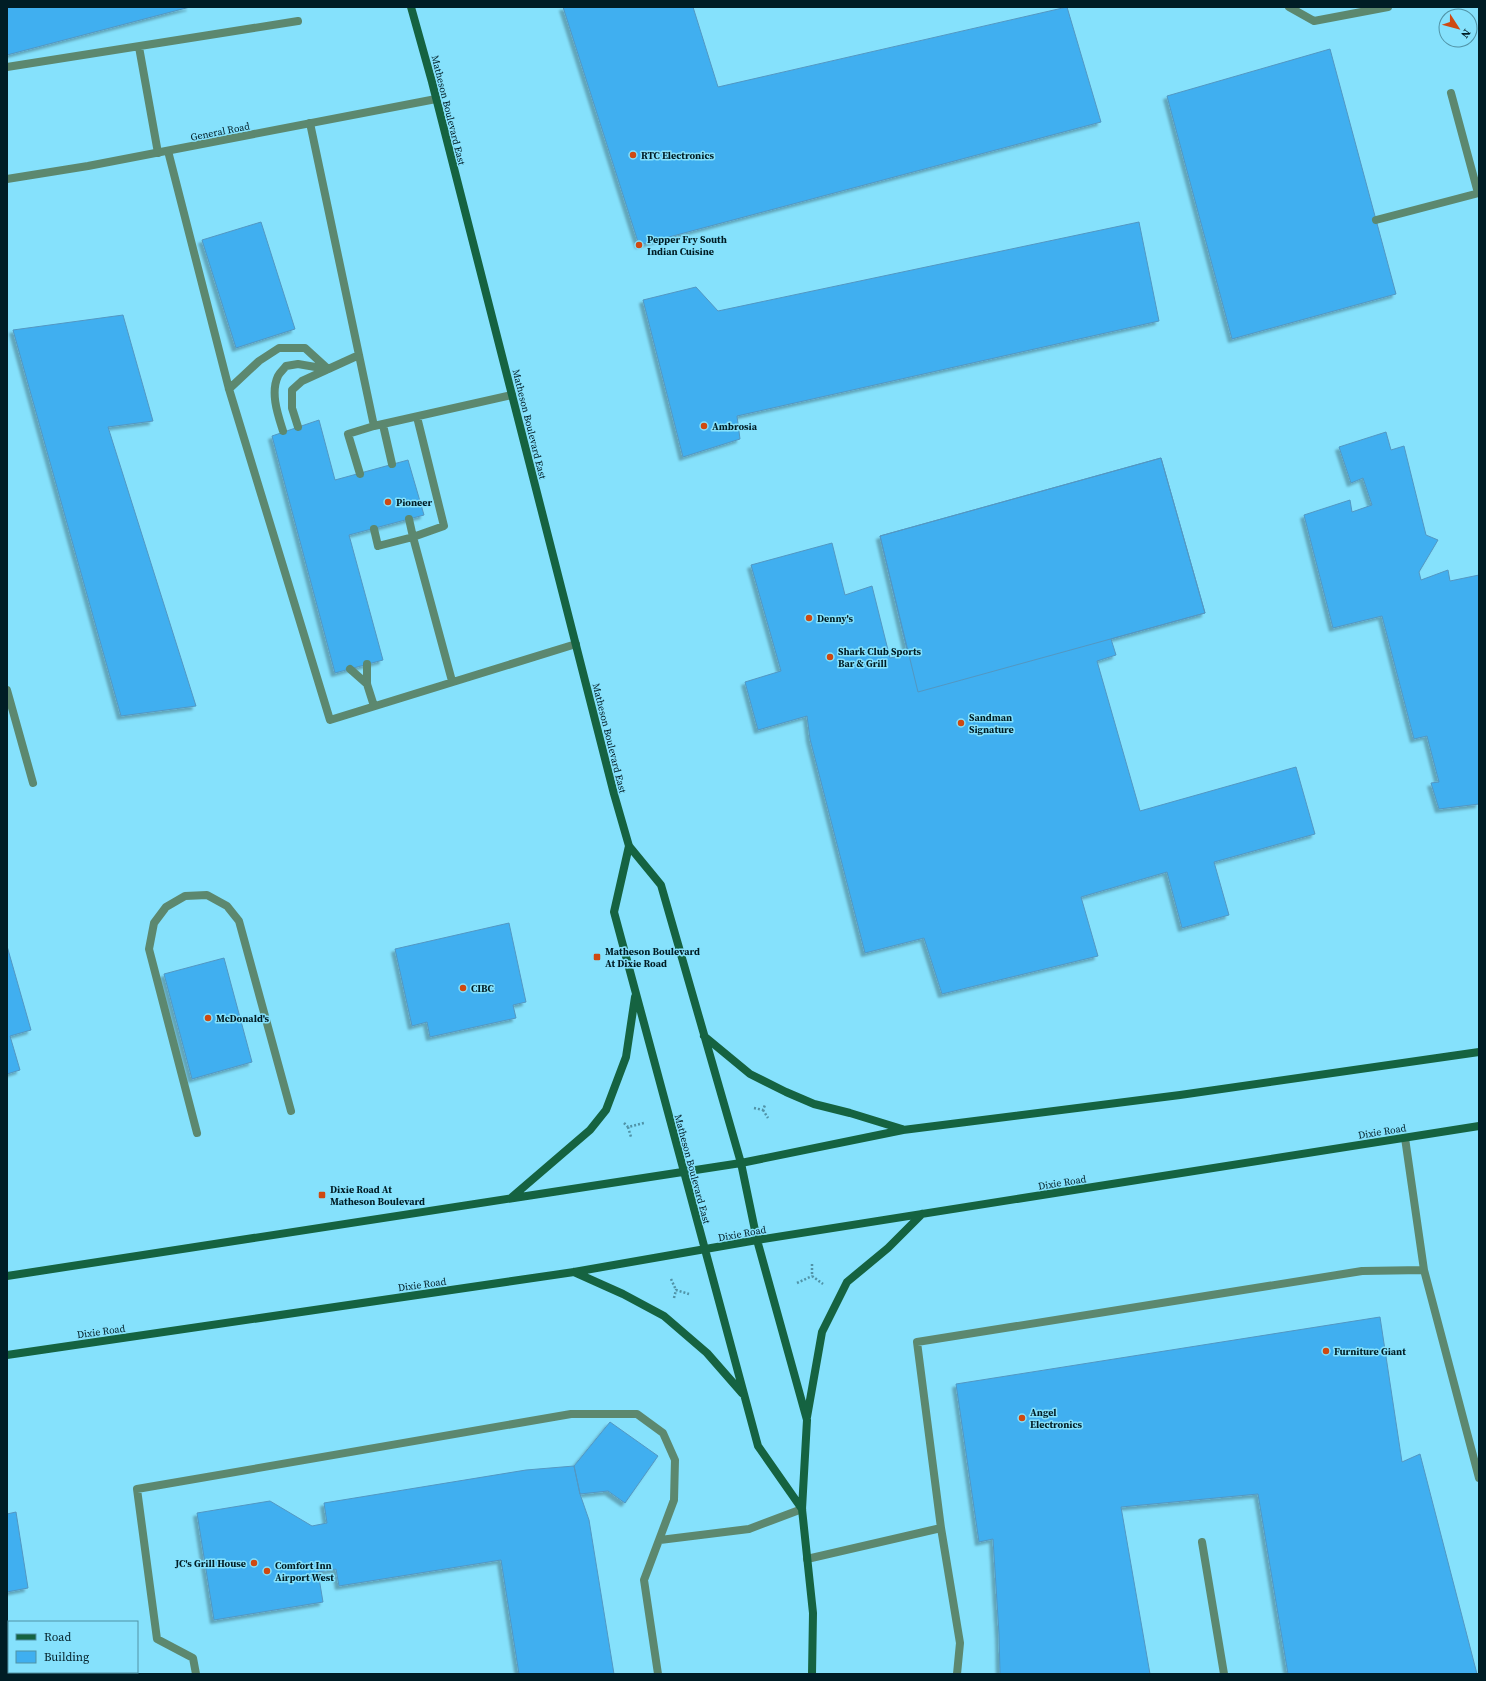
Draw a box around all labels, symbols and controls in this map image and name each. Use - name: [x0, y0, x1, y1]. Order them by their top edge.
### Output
- north arrow: [1438, 8, 1478, 48]
- text: N: [1457, 26, 1474, 41]
- street label: Matheson Boulevard East: [429, 54, 469, 167]
- street label: General Road: [189, 119, 251, 144]
- place label: RTC Electronics: [641, 149, 715, 162]
- marker: RTC Electronics: [628, 150, 638, 160]
- place label: Pepper Fry South Indian Cuisine: [647, 233, 727, 258]
- marker: Pepper Fry South Indian Cuisine: [634, 240, 644, 250]
- street label: Matheson Boulevard East: [510, 368, 550, 481]
- place label: Ambrosia: [712, 420, 758, 433]
- marker: Ambrosia: [699, 421, 709, 431]
- place label: Pioneer: [396, 496, 433, 509]
- marker: Pioneer: [383, 497, 393, 507]
- place label: Denny's: [817, 612, 853, 625]
- marker: Denny's: [804, 613, 814, 623]
- place label: Shark Club Sports Bar & Grill: [838, 645, 922, 670]
- marker: Shark Club Sports Bar & Grill: [825, 652, 835, 662]
- street label: Matheson Boulevard East: [590, 682, 630, 795]
- place label: Sandman Signature: [969, 711, 1014, 736]
- marker: Sandman Signature: [956, 718, 966, 728]
- place label: Matheson Boulevard At Dixie Road: [605, 945, 700, 970]
- marker: Matheson Boulevard At Dixie Road: [592, 952, 602, 962]
- place label: CIBC: [471, 982, 494, 995]
- marker: CIBC: [458, 983, 468, 993]
- place label: McDonald's: [216, 1012, 270, 1025]
- marker: McDonald's: [203, 1013, 213, 1023]
- street label: Matheson Boulevard East: [672, 1113, 714, 1226]
- street label: Dixie Road: [1357, 1121, 1407, 1142]
- street label: Dixie Road: [1037, 1172, 1087, 1193]
- place label: Dixie Road At Matheson Boulevard: [330, 1183, 425, 1208]
- marker: Dixie Road At Matheson Boulevard: [317, 1190, 327, 1200]
- street label: Dixie Road: [717, 1223, 767, 1244]
- street label: Dixie Road: [397, 1275, 447, 1294]
- street label: Dixie Road: [76, 1322, 126, 1341]
- place label: Furniture Giant: [1334, 1345, 1406, 1358]
- marker: Furniture Giant: [1321, 1346, 1331, 1356]
- place label: Angel Electronics: [1030, 1406, 1083, 1431]
- marker: Angel Electronics: [1017, 1413, 1027, 1423]
- place label: JC's Grill House: [174, 1557, 246, 1570]
- marker: JC's Grill House: [249, 1558, 259, 1568]
- place label: Comfort Inn Airport West: [275, 1559, 334, 1584]
- marker: Comfort Inn Airport West: [262, 1566, 272, 1576]
- legend: [8, 1621, 138, 1673]
- text: Road: [44, 1629, 71, 1645]
- text: Building: [44, 1649, 89, 1665]

